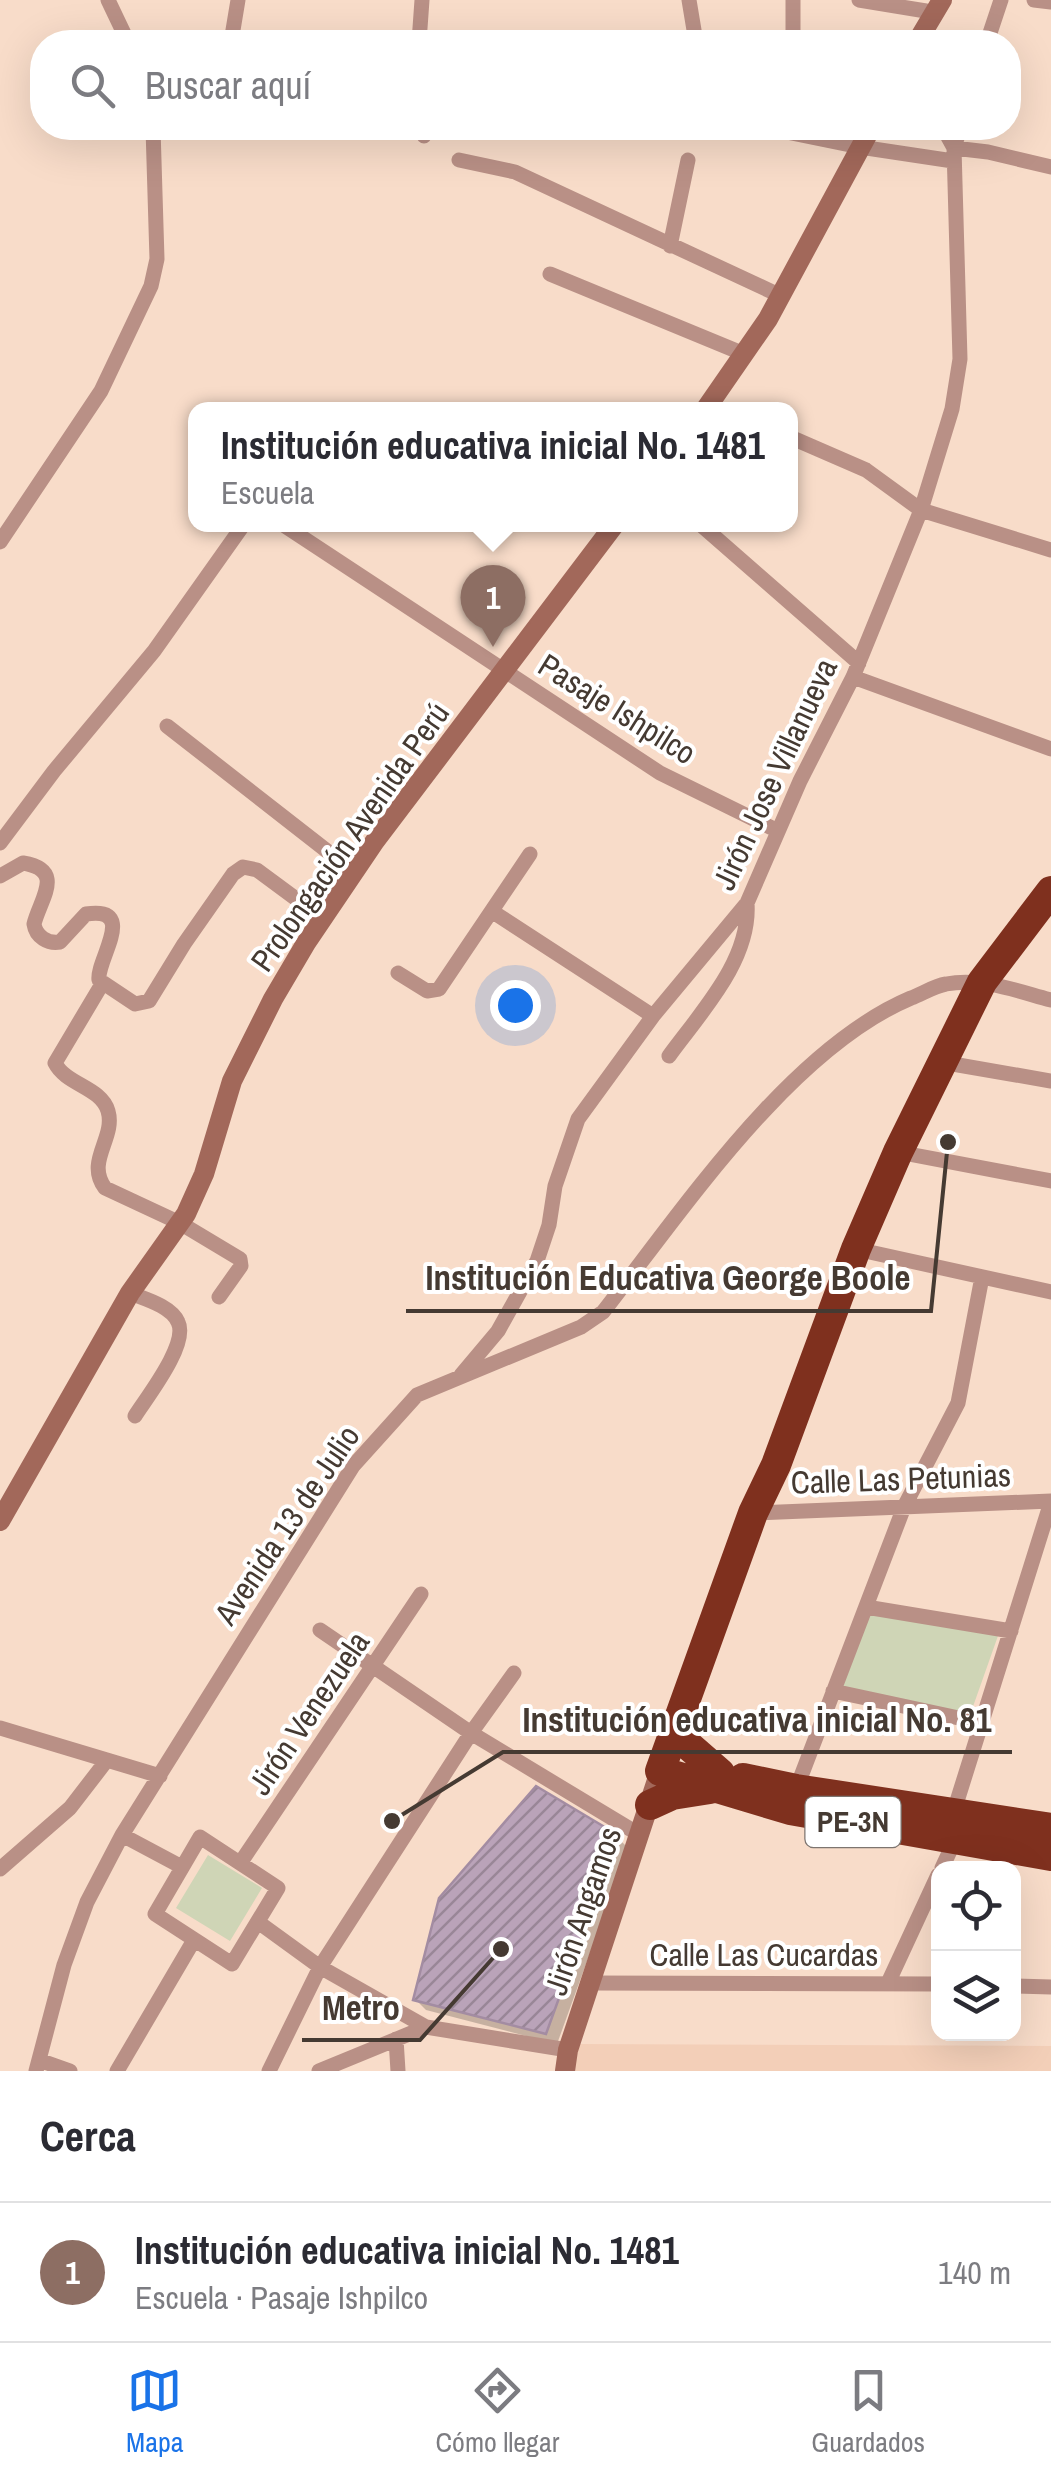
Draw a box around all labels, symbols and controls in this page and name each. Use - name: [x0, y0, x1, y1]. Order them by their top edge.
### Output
- search box: [30, 30, 1021, 140]
- icon: search: [65, 58, 120, 113]
- text: Buscar aquí: [145, 60, 311, 111]
- popup: [188, 402, 798, 532]
- text: Institución educativa inicial No. 1481: [221, 420, 765, 471]
- text: Escuela: [221, 471, 314, 514]
- pin: 1: [460, 564, 526, 647]
- street label: Pasaje Ishpilco: [530, 643, 704, 774]
- street label: Jirón Jose Villanueva: [702, 651, 847, 896]
- street label: Prolongación Avenida Perú: [240, 694, 459, 980]
- your location: [490, 980, 541, 1031]
- callout: Institución Educativa George Boole: [406, 1246, 931, 1311]
- text: Institución Educativa George Boole: [426, 1254, 910, 1301]
- street label: Avenida 13 de Julio: [203, 1417, 369, 1634]
- street label: Calle Las Petunias: [790, 1453, 1012, 1504]
- street label: Jirón Venezuela: [238, 1622, 379, 1803]
- callout: Institución educativa inicial No. 81: [503, 1687, 1012, 1752]
- text: Institución educativa inicial No. 81: [523, 1696, 992, 1743]
- road number: PE-3N: [806, 1797, 900, 1847]
- street label: Jirón Angamos: [534, 1821, 631, 2001]
- map controls: [931, 1861, 1021, 2041]
- button: locate: [931, 1861, 1021, 1951]
- street label: Calle Las Cucardas: [650, 1933, 878, 1976]
- button: layers: [931, 1951, 1021, 2041]
- callout: Metro: [302, 1975, 420, 2040]
- text: Metro: [322, 1984, 400, 2031]
- text: Cerca: [40, 2108, 136, 2164]
- text: Institución educativa inicial No. 1481: [135, 2225, 679, 2276]
- text: 1: [65, 2251, 80, 2294]
- text: 140 m: [938, 2251, 1011, 2294]
- text: Escuela · Pasaje Ishpilco: [135, 2276, 428, 2319]
- tab: Mapa: [126, 2363, 183, 2461]
- tab: Cómo llegar: [436, 2363, 559, 2461]
- tab: Guardados: [811, 2363, 925, 2461]

